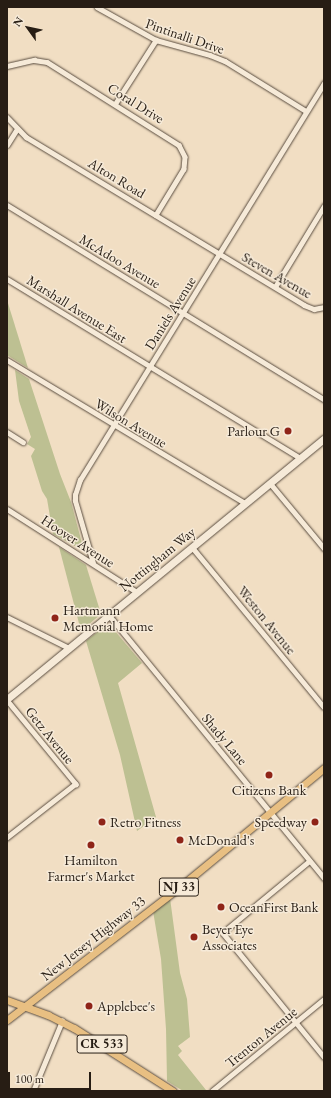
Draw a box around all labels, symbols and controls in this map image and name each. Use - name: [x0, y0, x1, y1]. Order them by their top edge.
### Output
- north arrow: [8, 8, 48, 48]
- text: N: [10, 14, 26, 29]
- street label: Pintinalli Drive: [143, 15, 227, 57]
- street label: Coral Drive: [105, 79, 167, 127]
- street label: Alton Road: [85, 154, 149, 202]
- street label: McAdoo Avenue: [76, 230, 164, 292]
- street label: Steven Avenue: [239, 248, 315, 302]
- street label: Marshall Avenue East: [24, 272, 130, 346]
- street label: Daniels Avenue: [141, 273, 199, 353]
- street label: Wilson Avenue: [92, 395, 170, 451]
- place label: Parlour G: [227, 423, 280, 439]
- marker: Parlour G: [283, 426, 293, 436]
- street label: Hoover Avenue: [38, 511, 118, 571]
- street label: Nottingham Way: [115, 523, 199, 595]
- street label: Weston Avenue: [234, 582, 300, 658]
- place label: Hartmann Memorial Home: [63, 602, 153, 634]
- marker: Hartmann Memorial Home: [50, 613, 60, 623]
- street label: Getz Avenue: [22, 703, 78, 767]
- street label: Shady Lane: [199, 710, 251, 768]
- marker: Citizens Bank: [264, 770, 274, 780]
- place label: Citizens Bank: [232, 782, 306, 798]
- place label: Retro Fitness: [110, 814, 181, 830]
- place label: Speedway: [255, 814, 307, 830]
- marker: Retro Fitness: [97, 817, 107, 827]
- marker: Speedway: [310, 817, 320, 827]
- place label: McDonald's: [188, 832, 254, 848]
- marker: McDonald's: [175, 835, 185, 845]
- marker: Hamilton Farmer's Market: [86, 840, 96, 850]
- place label: Hamilton Farmer's Market: [47, 852, 135, 884]
- road number: NJ 33: [158, 876, 200, 898]
- street label: New Jersey Highway 33: [38, 892, 148, 984]
- place label: OceanFirst Bank: [229, 899, 318, 915]
- marker: OceanFirst Bank: [216, 902, 226, 912]
- place label: Beyer Eye Associates: [202, 921, 257, 954]
- marker: Beyer Eye Associates: [189, 932, 199, 942]
- place label: Applebee's: [97, 998, 155, 1014]
- marker: Applebee's: [84, 1001, 94, 1011]
- street label: Trenton Avenue: [222, 1003, 300, 1071]
- road number: CR 533: [76, 1033, 128, 1055]
- scale bar: [10, 1064, 93, 1090]
- text: 100 m: [15, 1071, 44, 1087]

